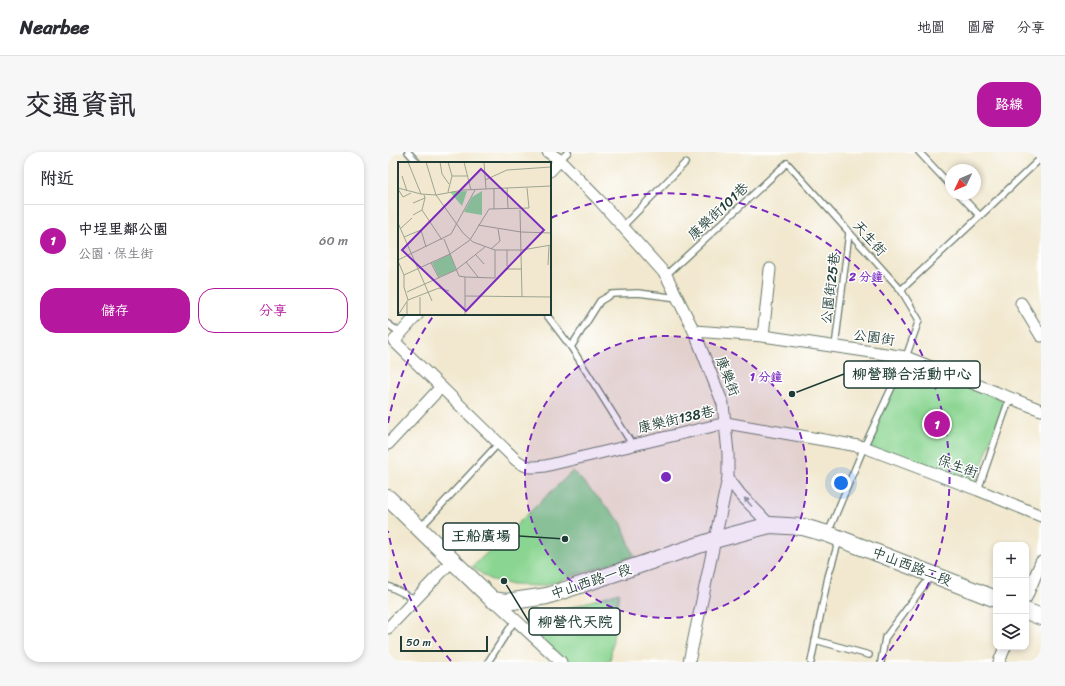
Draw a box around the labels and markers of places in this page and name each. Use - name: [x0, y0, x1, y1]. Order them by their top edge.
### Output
- callout: 柳營聯合活動中心: [844, 361, 980, 388]
- pin: 1: [924, 409, 950, 439]
- centre of rings: [659, 470, 673, 484]
- callout: 王船廣場: [443, 523, 519, 550]
- callout: 柳營代天院: [529, 608, 620, 635]

